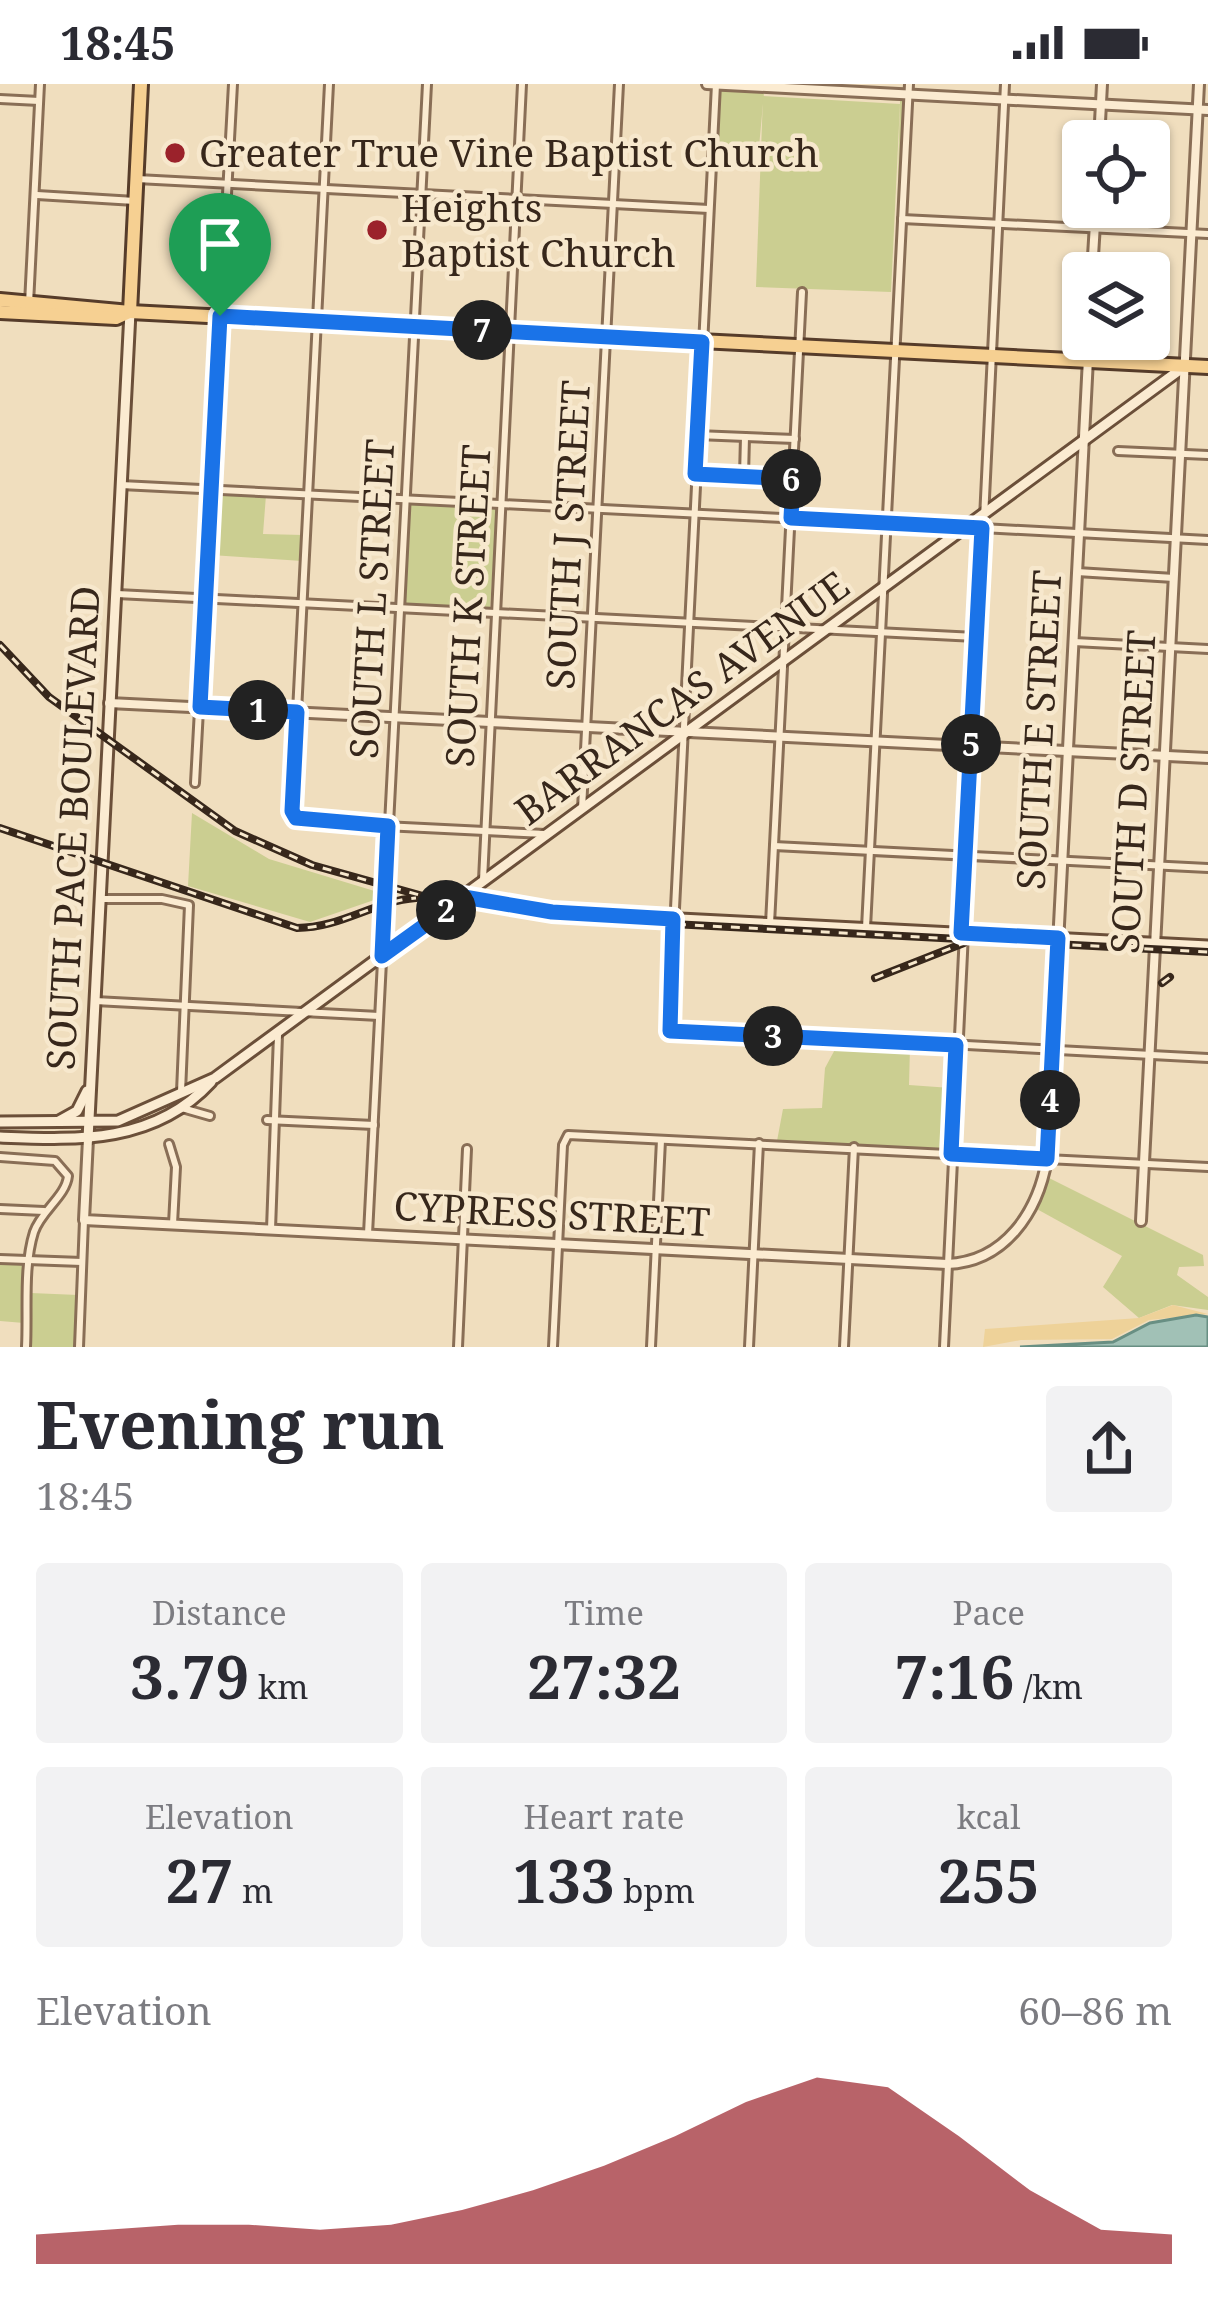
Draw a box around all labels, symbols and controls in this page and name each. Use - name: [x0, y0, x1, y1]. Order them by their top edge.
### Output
- text: 18:45: [60, 12, 175, 73]
- map controls: [1062, 120, 1170, 360]
- button: locate: [1062, 120, 1170, 228]
- place label: Greater True Vine Baptist Church: [199, 125, 819, 178]
- marker: Greater True Vine Baptist Church: [162, 140, 188, 166]
- place label: Heights Baptist Church: [401, 180, 676, 278]
- pin: [169, 193, 271, 316]
- icon: arrive: [187, 211, 253, 277]
- marker: Heights Baptist Church: [364, 217, 390, 243]
- button: layers: [1062, 252, 1170, 360]
- pin: 7: [452, 300, 512, 360]
- text: 7: [473, 307, 491, 352]
- street label: SOUTH J STREET: [532, 379, 601, 691]
- street label: SOUTH L STREET: [336, 438, 405, 760]
- street label: SOUTH K STREET: [432, 443, 501, 769]
- pin: 6: [761, 449, 821, 509]
- text: 6: [782, 456, 800, 501]
- street label: BARRANCAS AVENUE: [504, 558, 859, 836]
- street label: SOUTH E STREET: [1003, 569, 1072, 891]
- street label: SOUTH PACE BOULEVARD: [32, 585, 111, 1071]
- street label: SOUTH D STREET: [1097, 629, 1166, 955]
- pin: 1: [228, 680, 288, 740]
- text: 1: [249, 687, 267, 732]
- pin: 5: [941, 714, 1001, 774]
- text: 5: [962, 721, 980, 766]
- pin: 2: [416, 880, 476, 940]
- text: 2: [437, 887, 455, 932]
- pin: 3: [743, 1006, 803, 1066]
- text: 3: [764, 1013, 782, 1058]
- pin: 4: [1020, 1070, 1080, 1130]
- text: 4: [1041, 1077, 1059, 1122]
- street label: CYPRESS STREET: [393, 1178, 712, 1247]
- text: Evening run: [36, 1378, 445, 1468]
- button: share: [1046, 1386, 1172, 1512]
- text: 18:45: [36, 1468, 134, 1521]
- text: Distance: [152, 1590, 287, 1635]
- text: Time: [564, 1590, 644, 1635]
- text: Pace: [952, 1590, 1025, 1635]
- text: 3.79: [130, 1635, 249, 1717]
- text: 27:32: [527, 1635, 681, 1717]
- text: 7:16: [894, 1635, 1014, 1717]
- text: km: [249, 1664, 309, 1709]
- text: /km: [1014, 1664, 1083, 1709]
- text: Elevation: [145, 1794, 294, 1839]
- text: Heart rate: [524, 1794, 684, 1839]
- text: kcal: [957, 1794, 1021, 1839]
- text: 27: [166, 1839, 233, 1921]
- text: 133: [513, 1839, 615, 1921]
- text: 255: [938, 1839, 1040, 1921]
- text: m: [233, 1868, 273, 1913]
- text: bpm: [615, 1868, 695, 1913]
- text: Elevation: [36, 1983, 212, 2036]
- text: 60–86 m: [1018, 1983, 1172, 2036]

